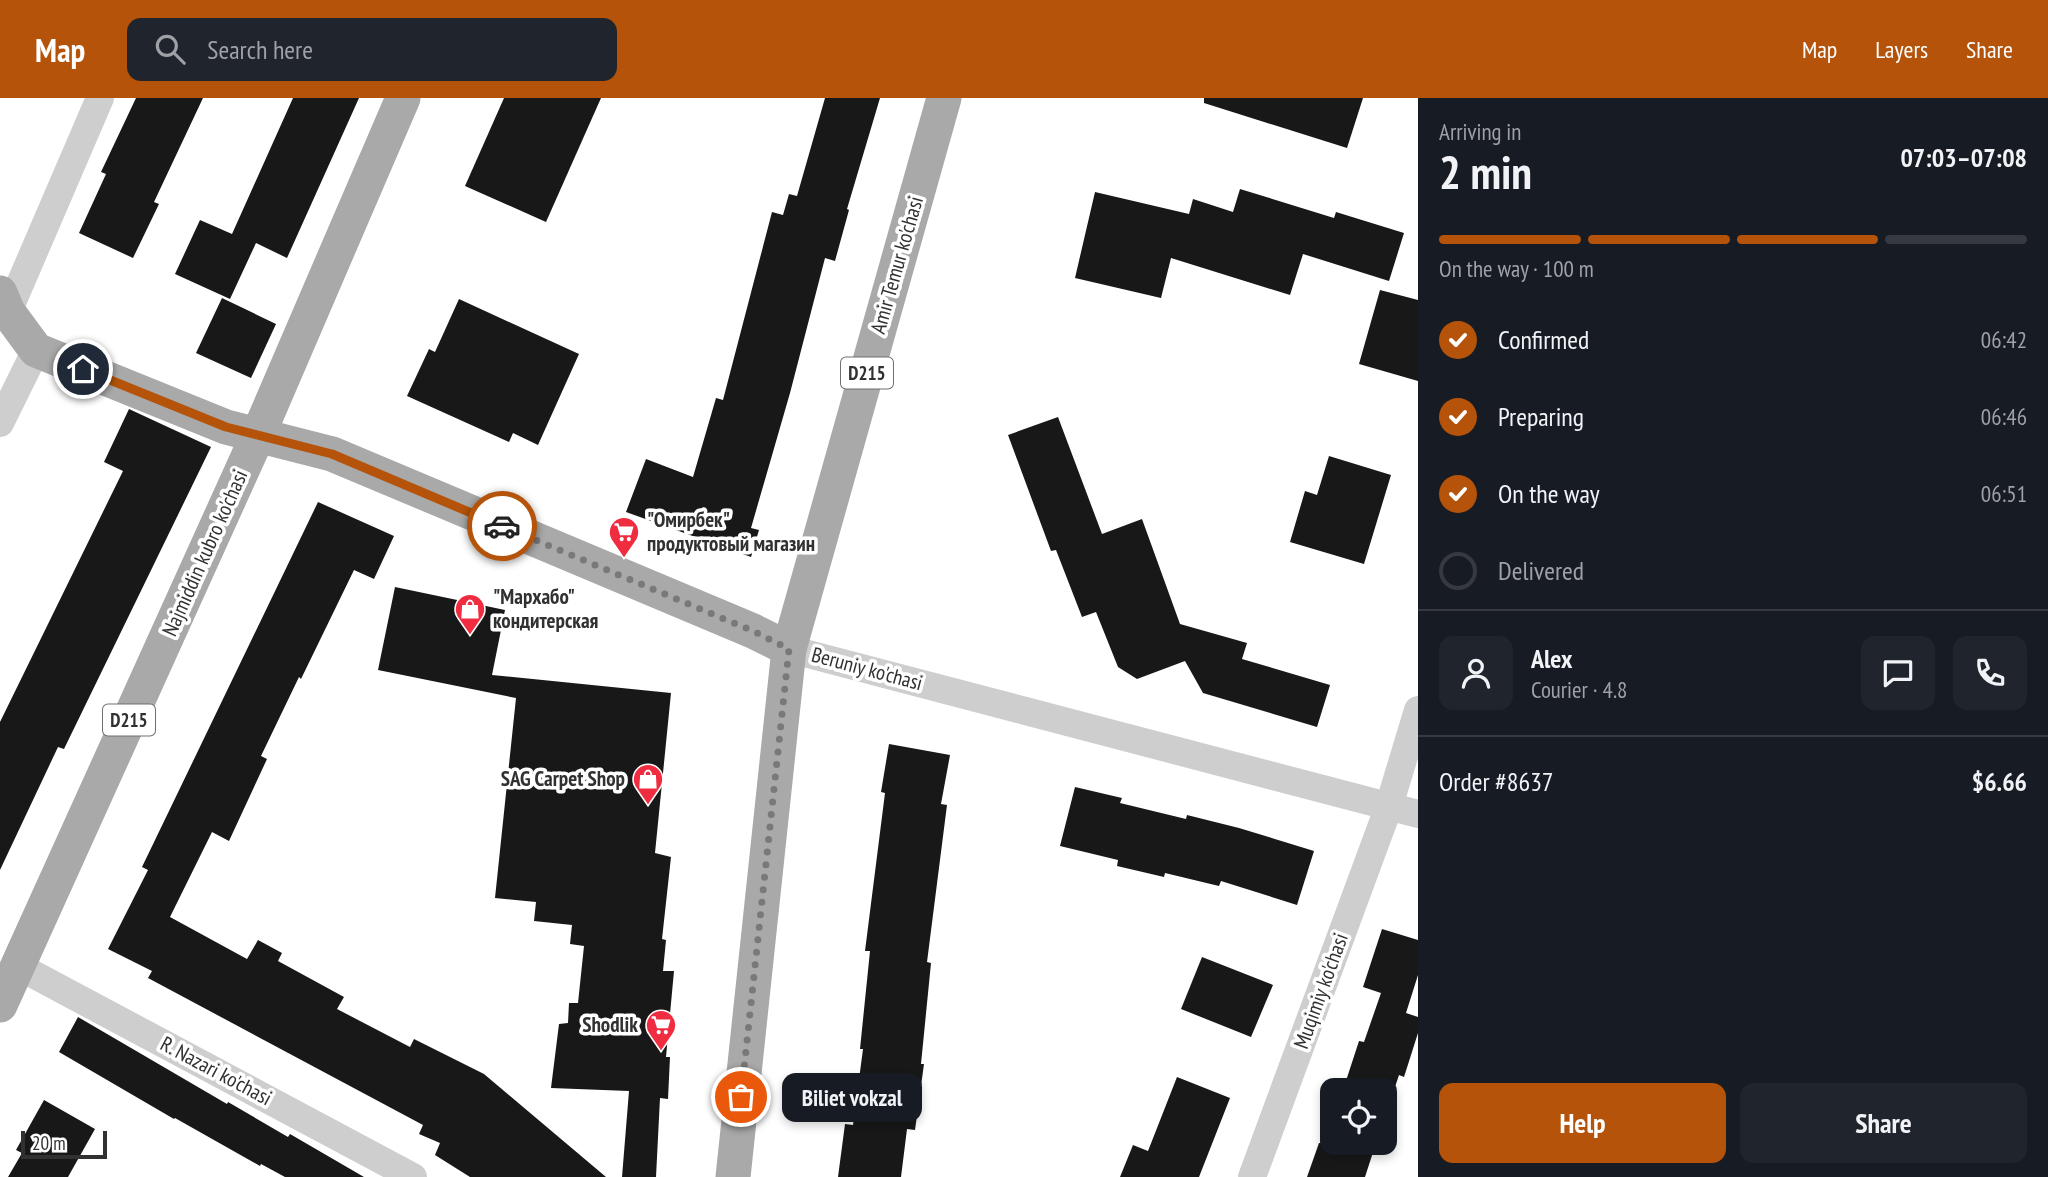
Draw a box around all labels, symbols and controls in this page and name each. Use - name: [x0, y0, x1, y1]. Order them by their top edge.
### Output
- search box: [127, 18, 617, 81]
- text: Map: [35, 28, 85, 71]
- icon: search: [151, 30, 189, 68]
- text: Search here: [207, 33, 313, 66]
- text: Map: [1802, 34, 1837, 65]
- text: Layers: [1875, 34, 1928, 65]
- text: Share: [1966, 34, 2013, 65]
- text: Arriving in: [1439, 117, 1521, 146]
- text: 07:03–07:08: [1900, 141, 2027, 174]
- text: 2 min: [1439, 142, 1532, 202]
- street label: Amir Temur ko'chasi: [864, 193, 929, 337]
- text: On the way · 100 m: [1439, 254, 1594, 283]
- icon: check: [1439, 321, 1477, 359]
- text: Confirmed: [1498, 323, 1589, 356]
- text: 06:42: [1981, 325, 2027, 354]
- pin: [53, 339, 113, 399]
- icon: home: [64, 350, 102, 388]
- road number: D215: [841, 358, 893, 388]
- icon: check: [1439, 398, 1477, 436]
- text: Preparing: [1498, 400, 1584, 433]
- text: 06:46: [1981, 402, 2027, 431]
- street label: Najmiddin kubro ko'chasi: [156, 465, 253, 640]
- icon: check: [1439, 475, 1477, 513]
- text: On the way: [1498, 477, 1600, 510]
- text: 06:51: [1981, 479, 2027, 508]
- courier: [467, 491, 537, 561]
- place label: "Омирбек" продуктовый магазин: [647, 506, 815, 557]
- icon: car: [483, 507, 521, 545]
- supermarket icon: "Омирбек" продуктовый магазин: [607, 515, 641, 559]
- text: Delivered: [1498, 554, 1584, 587]
- place label: "Мархабо" кондитерская: [493, 583, 598, 634]
- shop icon: "Мархабо" кондитерская: [453, 592, 487, 636]
- button: person: [1439, 636, 1513, 710]
- button: chat: [1861, 636, 1935, 710]
- button: phone: [1953, 636, 2027, 710]
- street label: Beruniy ko'chasi: [809, 641, 926, 696]
- text: Alex: [1531, 642, 1572, 675]
- text: Courier · 4.8: [1531, 675, 1627, 704]
- road number: D215: [103, 705, 155, 736]
- shop icon: SAG Carpet Shop: [631, 762, 665, 806]
- place label: SAG Carpet Shop: [501, 765, 625, 792]
- text: Order #8637: [1439, 765, 1554, 798]
- text: $6.66: [1972, 765, 2027, 798]
- street label: Muqimiy ko'chasi: [1287, 929, 1354, 1052]
- supermarket icon: Shodlik: [644, 1008, 678, 1052]
- place label: Shodlik: [582, 1011, 638, 1038]
- street label: R. Nazari ko'chasi: [156, 1030, 277, 1111]
- pin: [711, 1067, 771, 1127]
- callout: Biliet vokzal: [783, 1072, 923, 1122]
- icon: bag: [722, 1078, 760, 1116]
- map controls: [1320, 1078, 1397, 1155]
- button: locate: [1320, 1078, 1397, 1155]
- text: Biliet vokzal: [802, 1083, 902, 1112]
- button: Help: [1439, 1083, 1726, 1163]
- button: Share: [1740, 1083, 2027, 1163]
- scale bar: [21, 1128, 107, 1160]
- text: 20 m: [32, 1131, 66, 1155]

